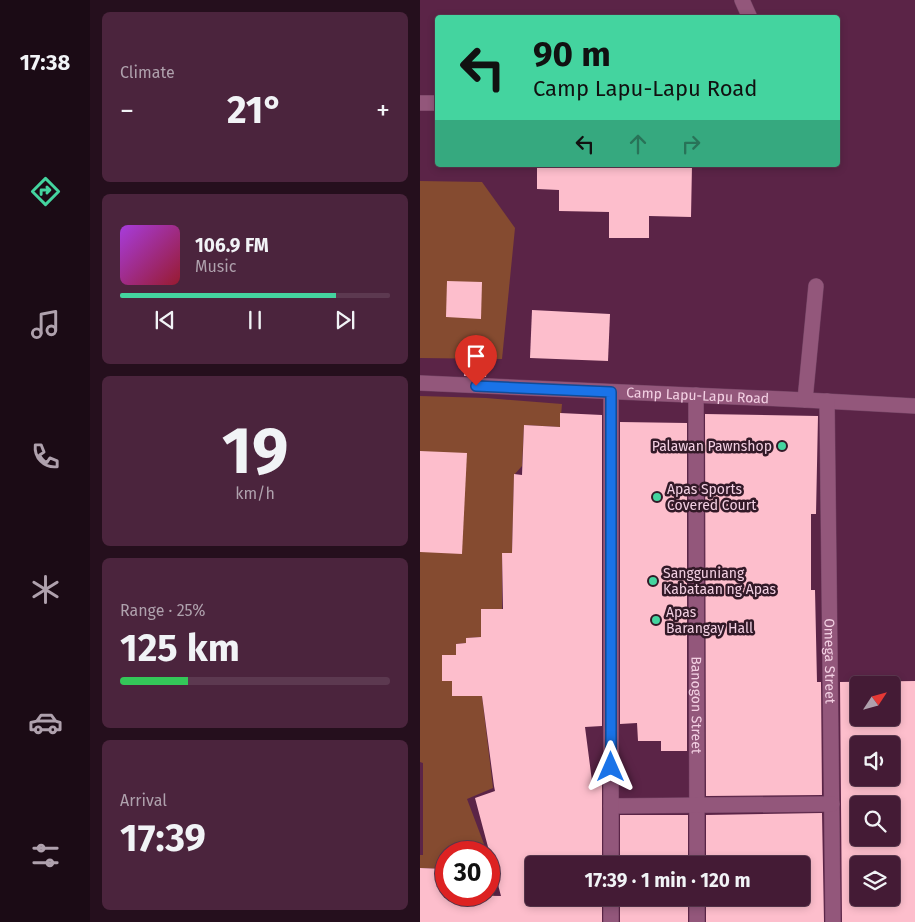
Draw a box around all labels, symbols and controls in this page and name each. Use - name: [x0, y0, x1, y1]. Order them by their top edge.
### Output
- text: 90 m: [533, 33, 611, 75]
- icon: left: [450, 35, 515, 100]
- text: 17:38: [20, 49, 70, 76]
- text: Climate: [120, 63, 175, 82]
- text: Camp Lapu-Lapu Road: [533, 75, 757, 102]
- text: 21°: [227, 87, 283, 133]
- text: −: [120, 94, 134, 127]
- text: +: [376, 94, 390, 127]
- icon: left: [571, 130, 599, 158]
- icon: ahead: [624, 130, 652, 158]
- icon: right: [677, 130, 705, 158]
- icon: directions: [28, 174, 63, 209]
- text: 106.9 FM: [195, 234, 269, 257]
- text: Music: [195, 257, 236, 276]
- icon: previous: [151, 306, 179, 334]
- icon: pause: [241, 306, 269, 334]
- icon: next: [331, 306, 359, 334]
- icon: music: [28, 307, 63, 342]
- pin: [455, 335, 497, 386]
- icon: arrive: [462, 342, 490, 370]
- street label: Camp Lapu-Lapu Road: [626, 384, 769, 407]
- text: 19: [222, 412, 288, 490]
- place label: Palawan Pawnshop: [652, 438, 772, 455]
- icon: phone: [28, 439, 63, 474]
- marker: Palawan Pawnshop: [776, 440, 788, 452]
- place label: Apas Sports Covered Court: [667, 481, 757, 514]
- text: km/h: [235, 484, 275, 503]
- marker: Apas Sports Covered Court: [651, 491, 663, 503]
- place label: Sangguniang Kabataan ng Apas: [663, 565, 776, 598]
- icon: climate: [28, 572, 63, 607]
- marker: Sangguniang Kabataan ng Apas: [647, 575, 659, 587]
- text: Range · 25%: [120, 601, 206, 620]
- place label: Apas Barangay Hall: [666, 604, 753, 637]
- marker: Apas Barangay Hall: [650, 614, 662, 626]
- street label: Omega Street: [821, 618, 838, 705]
- text: 125 km: [120, 625, 240, 671]
- street label: Banogon Street: [688, 656, 705, 755]
- north arrow: [850, 676, 900, 726]
- map controls: [850, 676, 900, 906]
- icon: car: [28, 705, 63, 740]
- button: sound: [850, 736, 900, 786]
- position arrow: [584, 740, 636, 792]
- text: Arrival: [120, 791, 167, 810]
- button: search: [850, 796, 900, 846]
- text: 17:39: [120, 815, 206, 861]
- icon: filters: [28, 838, 63, 873]
- speed limit sign: 30: [435, 841, 500, 906]
- button: layers: [850, 856, 900, 906]
- text: 17:39 · 1 min · 120 m: [584, 869, 751, 892]

